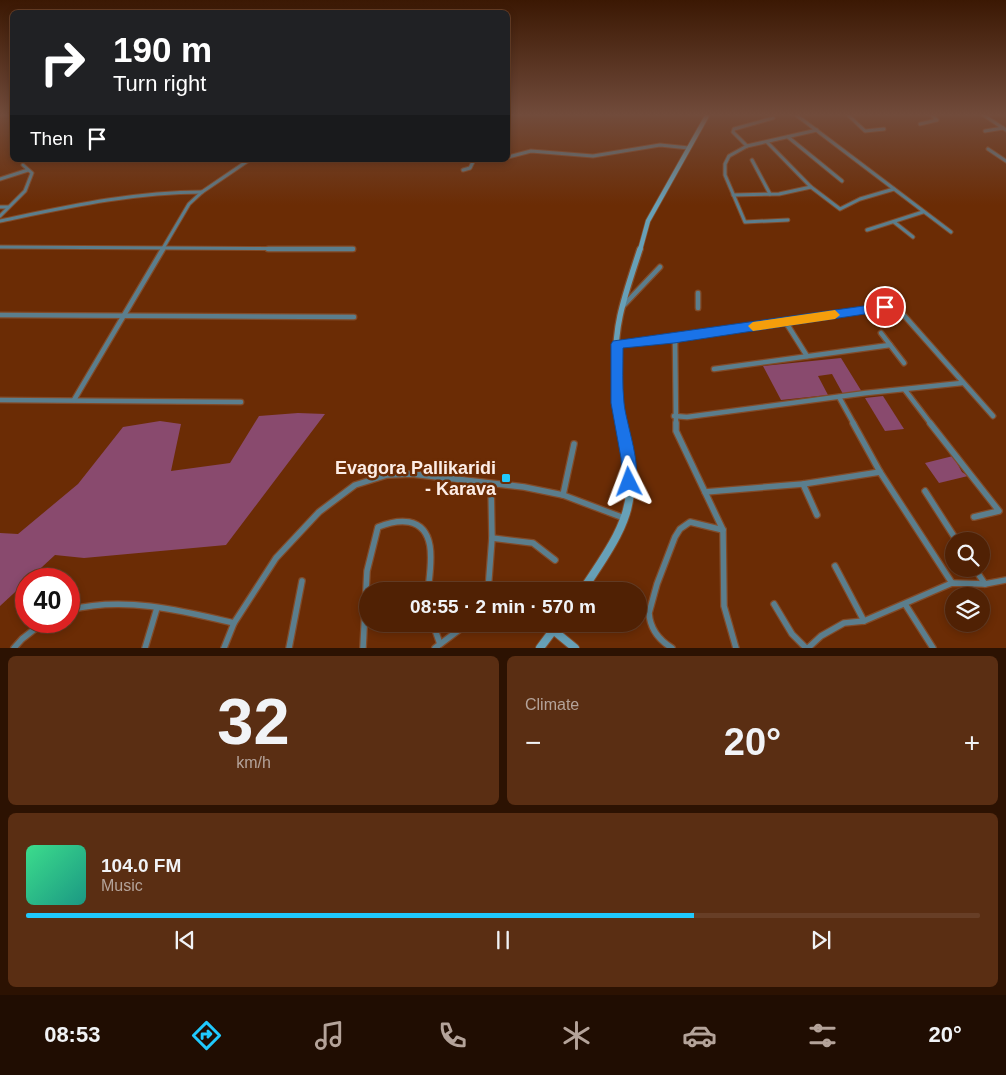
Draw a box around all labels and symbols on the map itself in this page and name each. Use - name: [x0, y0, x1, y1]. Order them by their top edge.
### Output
- pin: [864, 286, 906, 328]
- position arrow: [602, 455, 654, 507]
- place label: Evagora Pallikaridi - Karava: [335, 458, 497, 499]
- marker: Evagora Pallikaridi - Karava: [500, 472, 512, 484]
- speed limit sign: 40: [15, 568, 80, 633]

